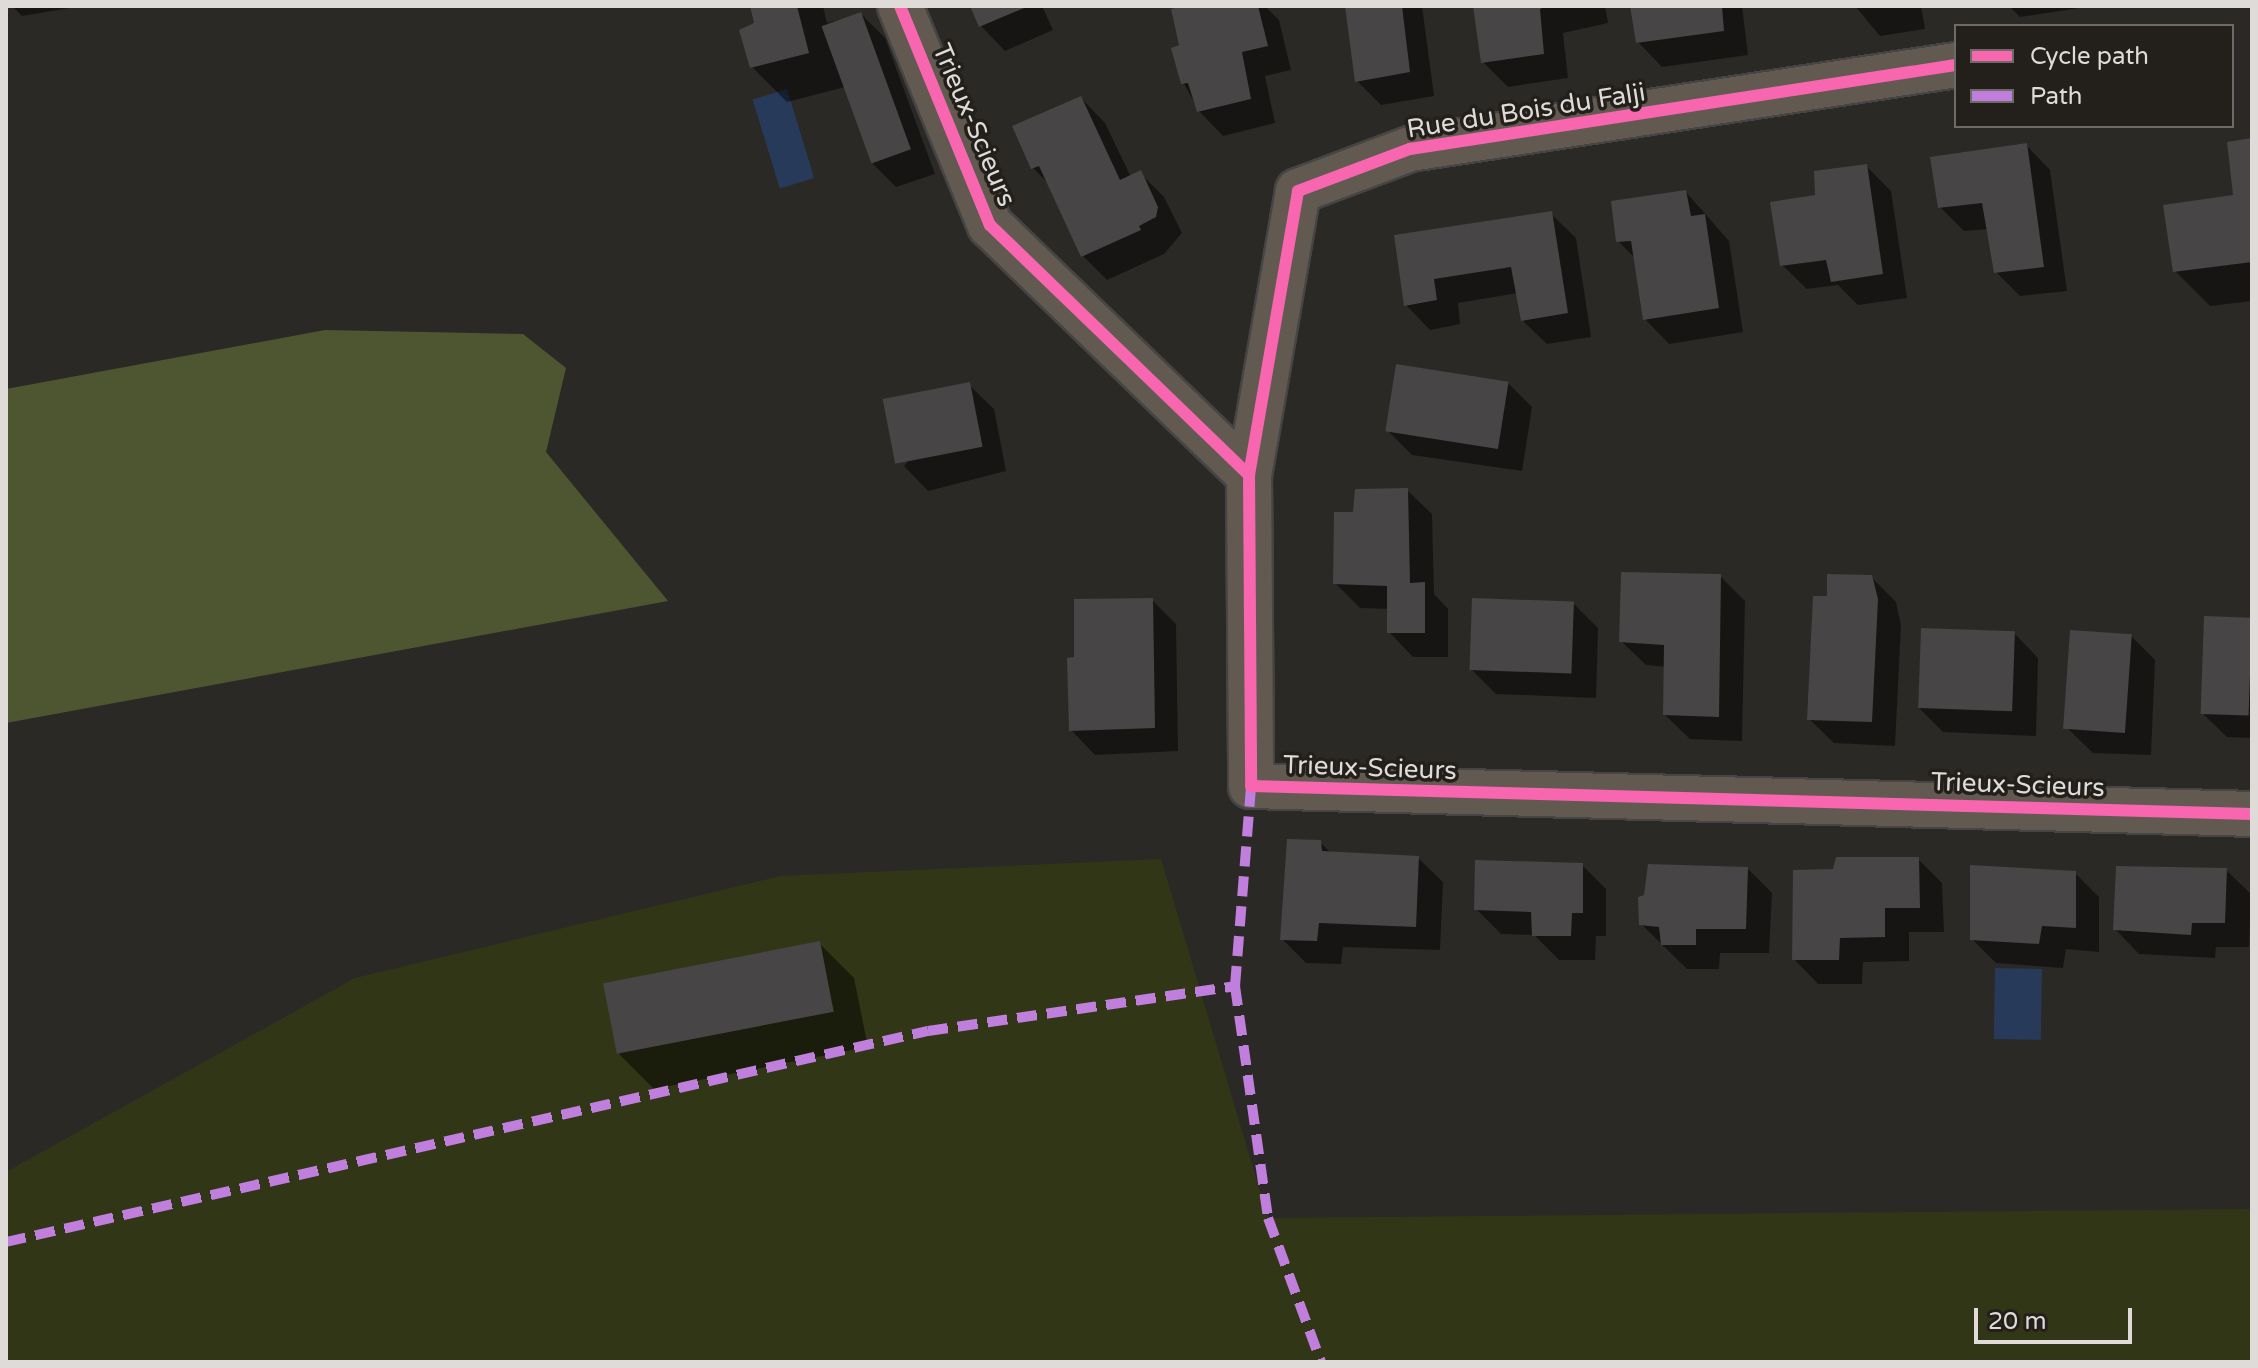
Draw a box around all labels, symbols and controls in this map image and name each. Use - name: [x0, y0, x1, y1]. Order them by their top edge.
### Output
- legend: [1954, 24, 2234, 128]
- street label: Trieux-Scieurs: [926, 39, 1022, 211]
- text: Cycle path: [2030, 42, 2149, 71]
- street label: Rue du Bois du Falji: [1404, 77, 1648, 145]
- text: Path: [2030, 82, 2083, 111]
- street label: Trieux-Scieurs: [1283, 749, 1457, 787]
- street label: Trieux-Scieurs: [1931, 766, 2105, 804]
- scale bar: [1978, 1292, 2136, 1342]
- text: 20 m: [1988, 1307, 2046, 1336]

